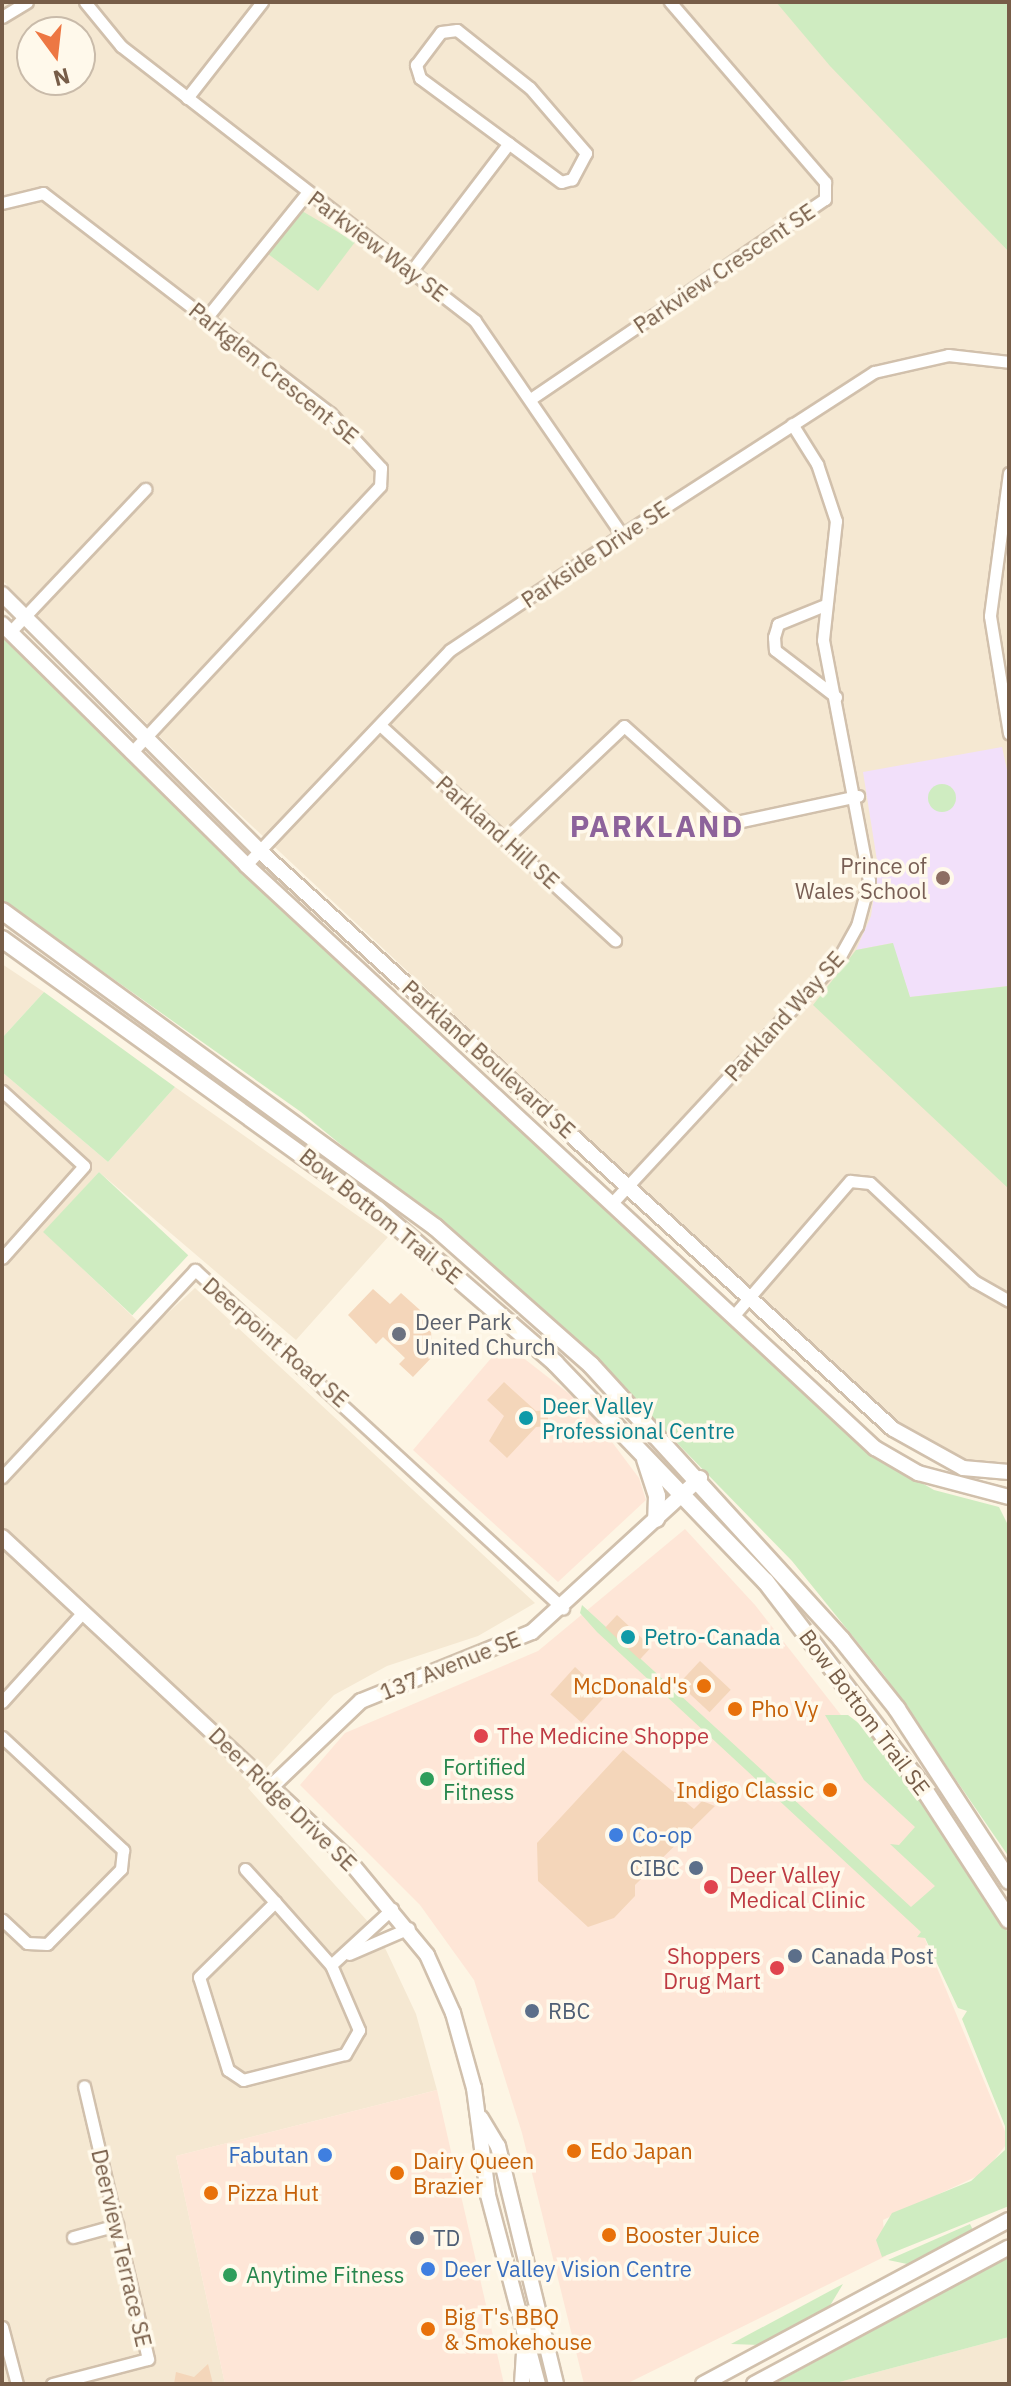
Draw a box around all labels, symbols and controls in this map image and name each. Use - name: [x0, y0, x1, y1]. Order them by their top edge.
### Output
- north arrow: [16, 16, 96, 96]
- text: N: [50, 62, 73, 94]
- street label: Parkview Way SE: [303, 185, 453, 307]
- street label: Parkview Crescent SE: [628, 197, 820, 339]
- street label: Parkglen Crescent SE: [184, 297, 364, 449]
- street label: Parkside Drive SE: [516, 495, 674, 613]
- street label: Parkland Hill SE: [431, 770, 565, 894]
- district label: PARKLAND: [570, 808, 744, 844]
- place label: Prince of Wales School: [795, 852, 927, 904]
- marker: Prince of Wales School: [934, 869, 952, 887]
- street label: Parkland Way SE: [719, 946, 849, 1086]
- street label: Parkland Boulevard SE: [397, 974, 581, 1144]
- street label: Bow Bottom Trail SE: [295, 1143, 467, 1289]
- street label: Deerpoint Road SE: [198, 1272, 354, 1412]
- place label: Deer Park United Church: [415, 1308, 556, 1360]
- marker: Deer Park United Church: [390, 1325, 408, 1343]
- place label: Deer Valley Professional Centre: [542, 1392, 735, 1444]
- marker: Deer Valley Professional Centre: [517, 1409, 535, 1427]
- place label: Petro-Canada: [644, 1624, 780, 1650]
- street label: Bow Bottom Trail SE: [794, 1624, 936, 1800]
- street label: 137 Avenue SE: [376, 1625, 524, 1705]
- marker: Petro-Canada: [619, 1628, 637, 1646]
- place label: McDonald's: [573, 1673, 688, 1699]
- marker: McDonald's: [695, 1677, 713, 1695]
- place label: Pho Vy: [751, 1696, 818, 1722]
- marker: Pho Vy: [726, 1700, 744, 1718]
- street label: Deer Ridge Drive SE: [204, 1722, 362, 1876]
- place label: The Medicine Shoppe: [497, 1723, 709, 1749]
- marker: The Medicine Shoppe: [472, 1727, 490, 1745]
- place label: Fortified Fitness: [443, 1753, 526, 1804]
- marker: Fortified Fitness: [418, 1770, 436, 1788]
- place label: Indigo Classic: [676, 1777, 814, 1803]
- marker: Indigo Classic: [821, 1781, 839, 1799]
- place label: Co-op: [632, 1822, 692, 1848]
- marker: Co-op: [607, 1826, 625, 1844]
- place label: CIBC: [630, 1855, 680, 1881]
- marker: CIBC: [687, 1859, 705, 1877]
- place label: Deer Valley Medical Clinic: [729, 1861, 865, 1912]
- marker: Deer Valley Medical Clinic: [700, 1876, 722, 1898]
- place label: Shoppers Drug Mart: [663, 1942, 761, 1994]
- place label: Canada Post: [811, 1943, 934, 1969]
- marker: Canada Post: [786, 1947, 804, 1965]
- marker: Shoppers Drug Mart: [768, 1959, 786, 1977]
- place label: RBC: [548, 1998, 590, 2024]
- marker: RBC: [523, 2002, 541, 2020]
- place label: Edo Japan: [590, 2138, 693, 2164]
- place label: Fabutan: [229, 2142, 309, 2168]
- marker: Edo Japan: [565, 2142, 583, 2160]
- street label: Deerview Terrace SE: [86, 2146, 158, 2350]
- marker: Fabutan: [316, 2146, 334, 2164]
- place label: Dairy Queen Brazier: [413, 2147, 534, 2198]
- marker: Dairy Queen Brazier: [388, 2164, 406, 2182]
- place label: Pizza Hut: [227, 2180, 319, 2206]
- marker: Pizza Hut: [202, 2184, 220, 2202]
- place label: Booster Juice: [625, 2222, 760, 2248]
- place label: TD: [433, 2225, 460, 2251]
- marker: Booster Juice: [600, 2226, 618, 2244]
- marker: TD: [408, 2229, 426, 2247]
- place label: Deer Valley Vision Centre: [444, 2256, 692, 2282]
- marker: Deer Valley Vision Centre: [419, 2260, 437, 2278]
- place label: Anytime Fitness: [246, 2262, 404, 2288]
- marker: Anytime Fitness: [221, 2266, 239, 2284]
- place label: Big T's BBQ & Smokehouse: [444, 2303, 592, 2354]
- marker: Big T's BBQ & Smokehouse: [419, 2320, 437, 2338]

